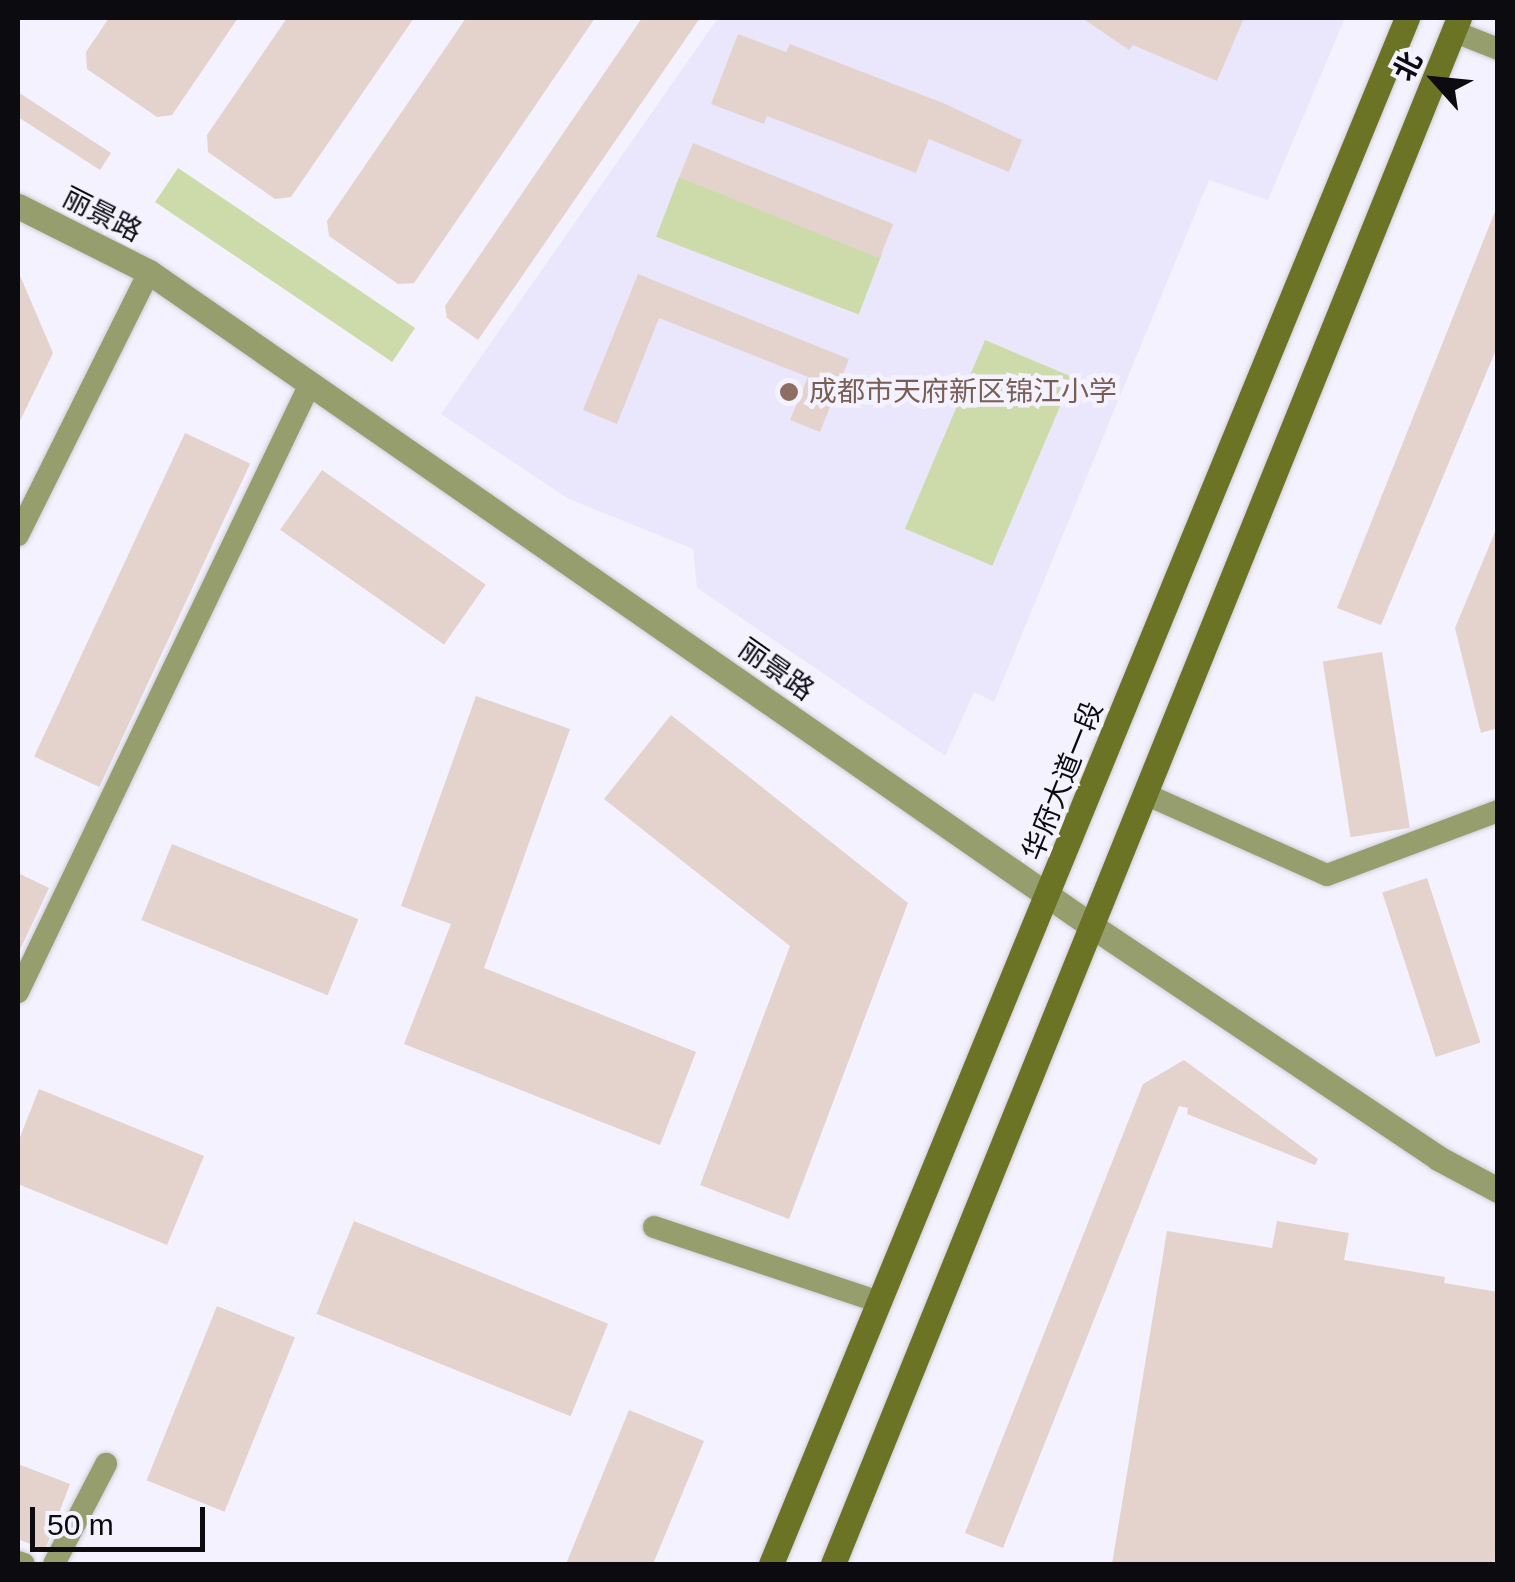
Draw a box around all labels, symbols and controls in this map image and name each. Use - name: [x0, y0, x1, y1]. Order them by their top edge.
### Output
- north arrow: [1385, 30, 1485, 130]
- text: 北: [1388, 47, 1428, 86]
- street label: 丽景路: [57, 181, 147, 249]
- place label: 成都市天府新区锦江小学: [809, 375, 1117, 409]
- marker: 成都市天府新区锦江小学: [778, 381, 800, 403]
- street label: 丽景路: [732, 632, 820, 708]
- street label: 华府大道一段: [1016, 697, 1110, 865]
- scale bar: [35, 1487, 210, 1549]
- text: 50 m: [47, 1508, 114, 1541]

